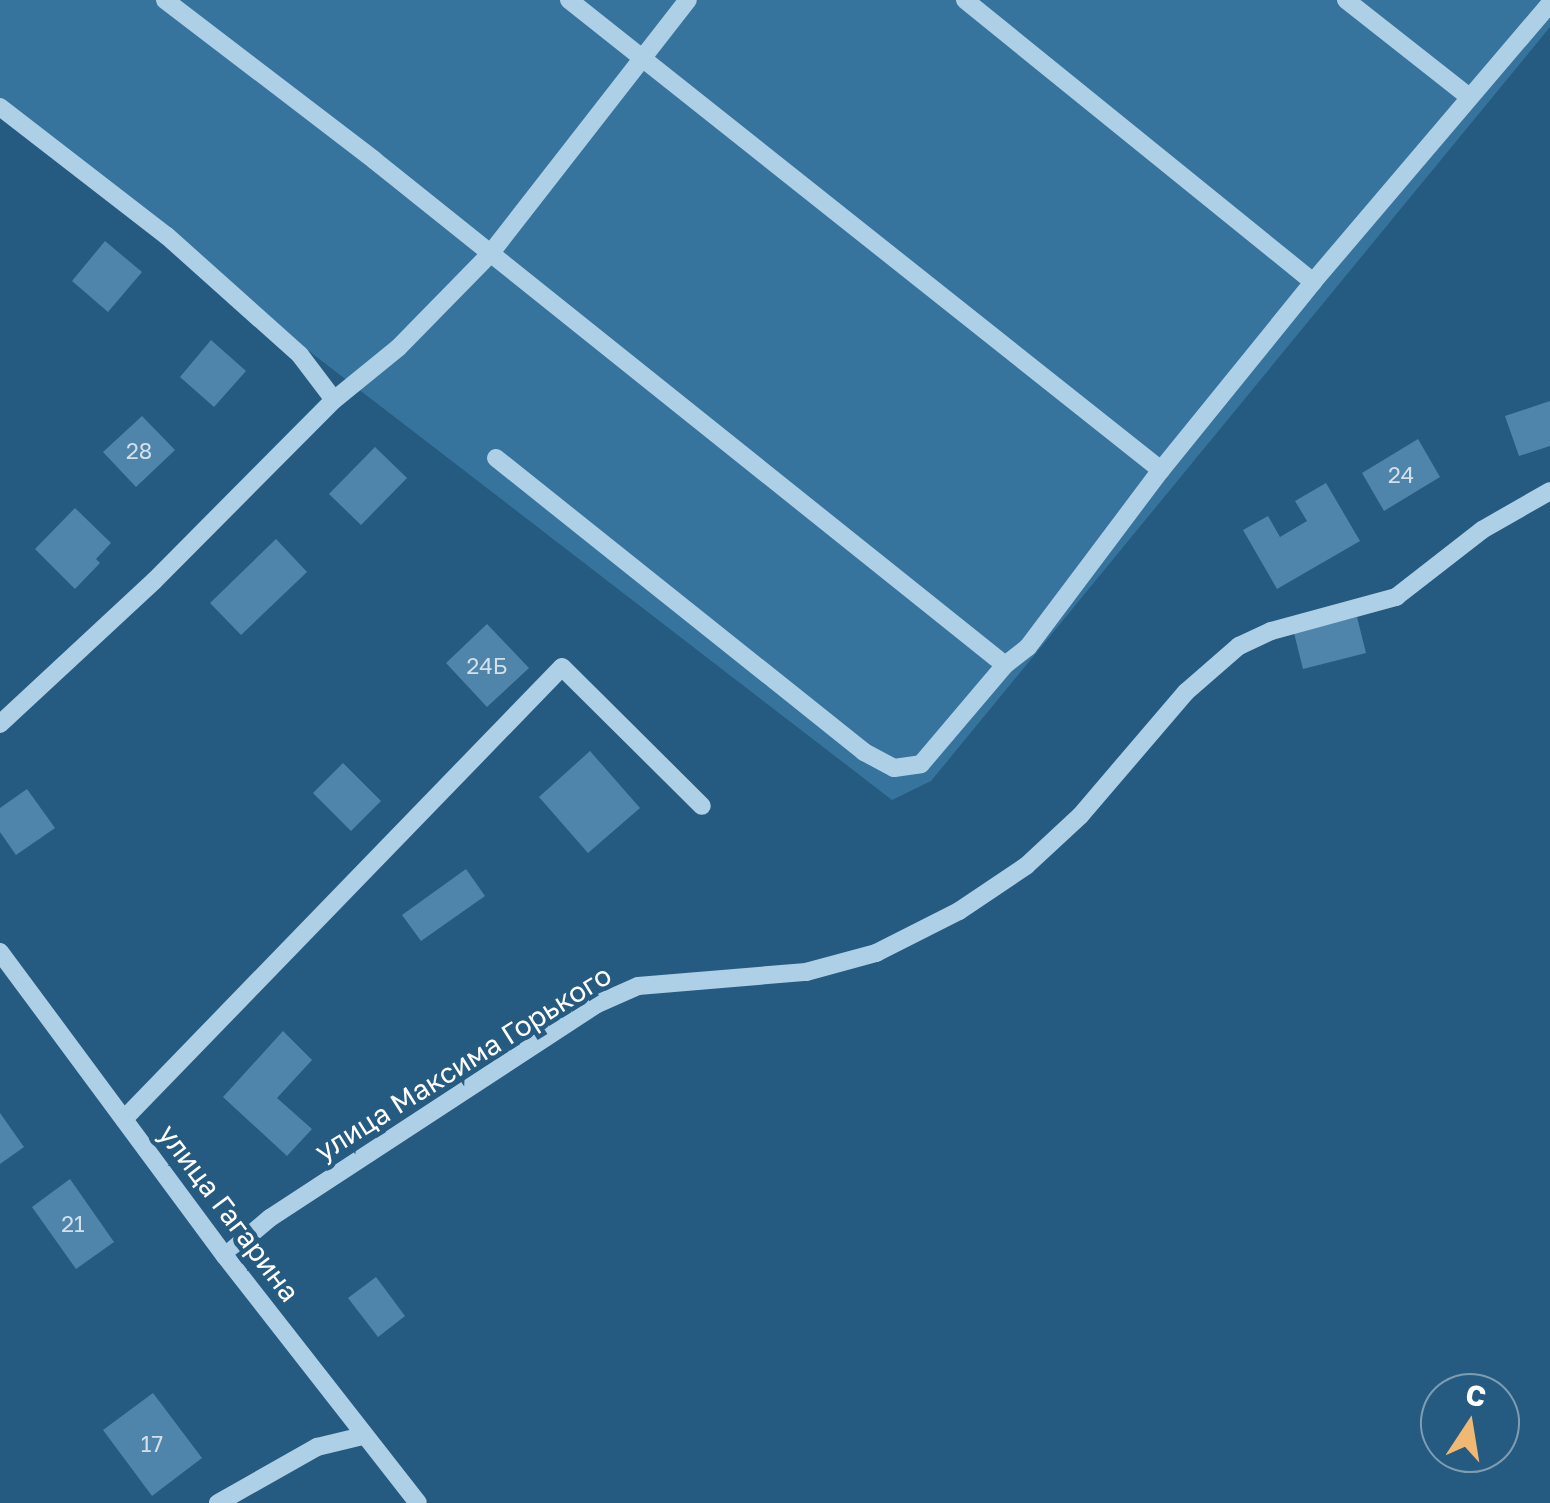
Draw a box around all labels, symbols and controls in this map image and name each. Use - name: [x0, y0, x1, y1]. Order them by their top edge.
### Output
- house number: 28: [126, 438, 152, 464]
- house number: 24: [1388, 462, 1414, 488]
- house number: 24Б: [467, 653, 507, 679]
- street label: улица Максима Горького: [309, 958, 617, 1168]
- street label: улица Гагарина: [151, 1118, 307, 1308]
- house number: 21: [61, 1211, 85, 1237]
- north arrow: [1420, 1373, 1520, 1473]
- text: С: [1463, 1377, 1489, 1413]
- house number: 17: [141, 1431, 163, 1457]

